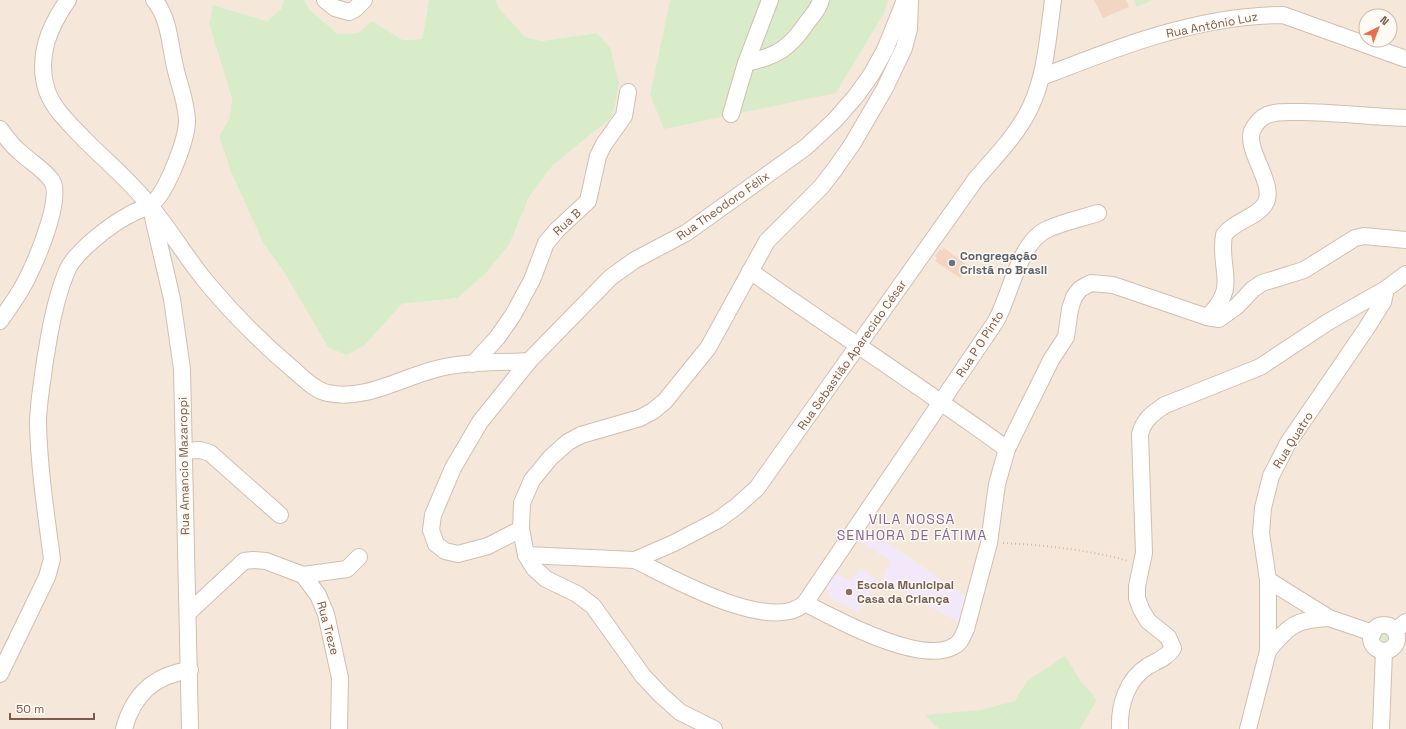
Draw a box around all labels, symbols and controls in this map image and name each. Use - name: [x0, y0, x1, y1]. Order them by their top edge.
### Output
- street label: Rua Antônio Luz: [1165, 8, 1259, 42]
- north arrow: [1358, 8, 1398, 48]
- text: N: [1377, 13, 1392, 28]
- street label: Rua Theodoro Félix: [673, 168, 773, 244]
- street label: Rua B: [550, 205, 585, 239]
- place label: Congregação Cristã no Brasil: [960, 248, 1047, 278]
- marker: Congregação Cristã no Brasil: [947, 258, 957, 268]
- street label: Rua Sebastião Aparecido César: [794, 276, 910, 433]
- street label: Rua P O Pinto: [952, 308, 1008, 380]
- street label: Rua Amancio Mazaroppi: [175, 397, 193, 535]
- street label: Rua Quatro: [1269, 409, 1317, 471]
- district label: VILA NOSSA SENHORA DE FÁTIMA: [837, 510, 987, 544]
- place label: Escola Municipal Casa da Criança: [857, 577, 954, 607]
- marker: Escola Municipal Casa da Criança: [844, 587, 854, 597]
- street label: Rua Treze: [313, 599, 343, 657]
- scale bar: [10, 695, 94, 721]
- text: 50 m: [16, 701, 44, 717]

